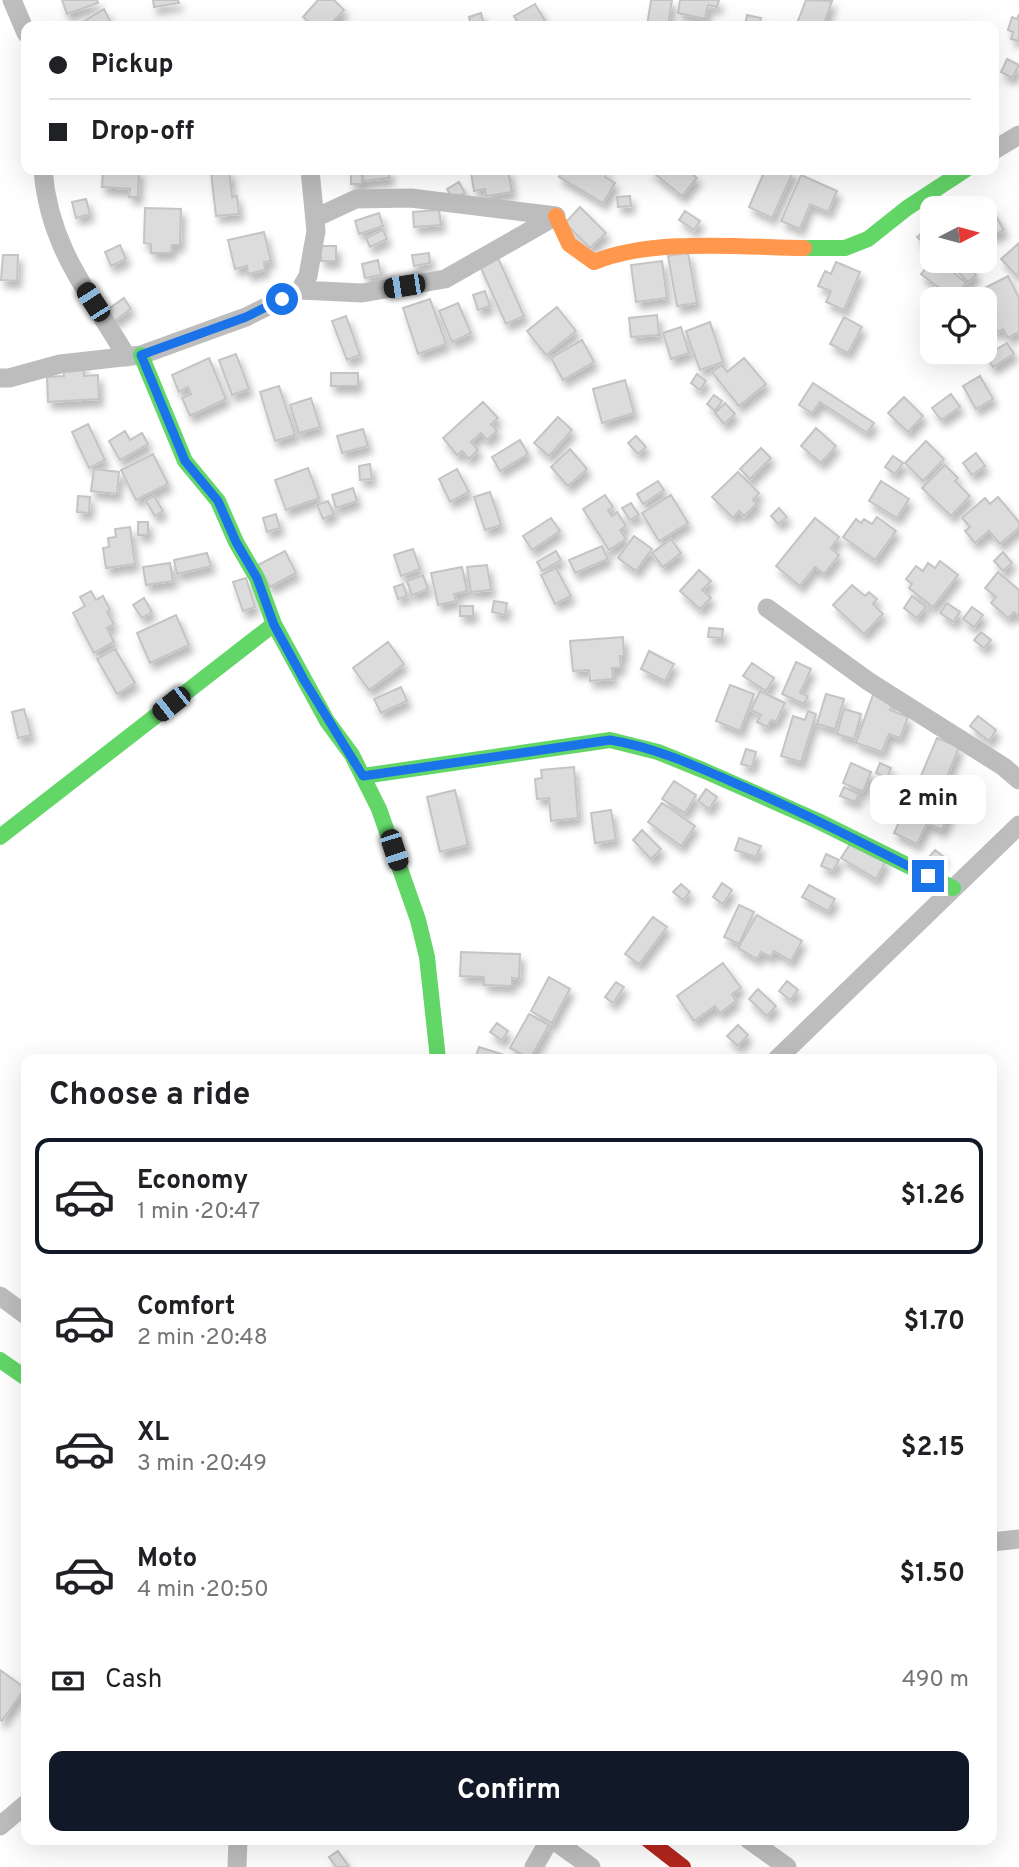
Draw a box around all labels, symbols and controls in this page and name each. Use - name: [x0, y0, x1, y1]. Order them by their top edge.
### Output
- text: Pickup: [91, 49, 174, 82]
- text: Drop-off: [91, 116, 194, 149]
- north arrow: [920, 196, 998, 273]
- map controls: [920, 196, 997, 364]
- car: [382, 272, 427, 300]
- car: [73, 279, 114, 325]
- route start: [266, 283, 298, 315]
- button: locate: [920, 287, 997, 364]
- car: [148, 683, 195, 725]
- callout: 2 min: [870, 774, 986, 824]
- text: 2 min: [898, 785, 958, 814]
- car: [378, 827, 411, 873]
- route end: [912, 860, 944, 892]
- text: Choose a ride: [49, 1076, 250, 1116]
- icon: car: [53, 1165, 116, 1228]
- text: Economy: [137, 1165, 248, 1198]
- text: $1.26: [901, 1180, 965, 1213]
- text: 1 min · 20:47: [137, 1198, 260, 1227]
- icon: car: [53, 1291, 116, 1354]
- text: Comfort: [137, 1291, 235, 1324]
- text: $1.70: [904, 1306, 965, 1339]
- text: 2 min · 20:48: [137, 1324, 268, 1353]
- icon: car: [53, 1417, 116, 1480]
- text: XL: [137, 1417, 169, 1450]
- text: $2.15: [901, 1432, 965, 1465]
- text: 3 min · 20:49: [137, 1450, 267, 1479]
- icon: car: [53, 1543, 116, 1606]
- text: Moto: [137, 1543, 197, 1576]
- text: $1.50: [900, 1558, 965, 1591]
- text: 4 min · 20:50: [137, 1576, 269, 1605]
- icon: cash: [49, 1662, 87, 1700]
- text: Cash: [105, 1664, 162, 1697]
- text: 490 m: [902, 1666, 969, 1695]
- button: Confirm: [49, 1751, 969, 1831]

